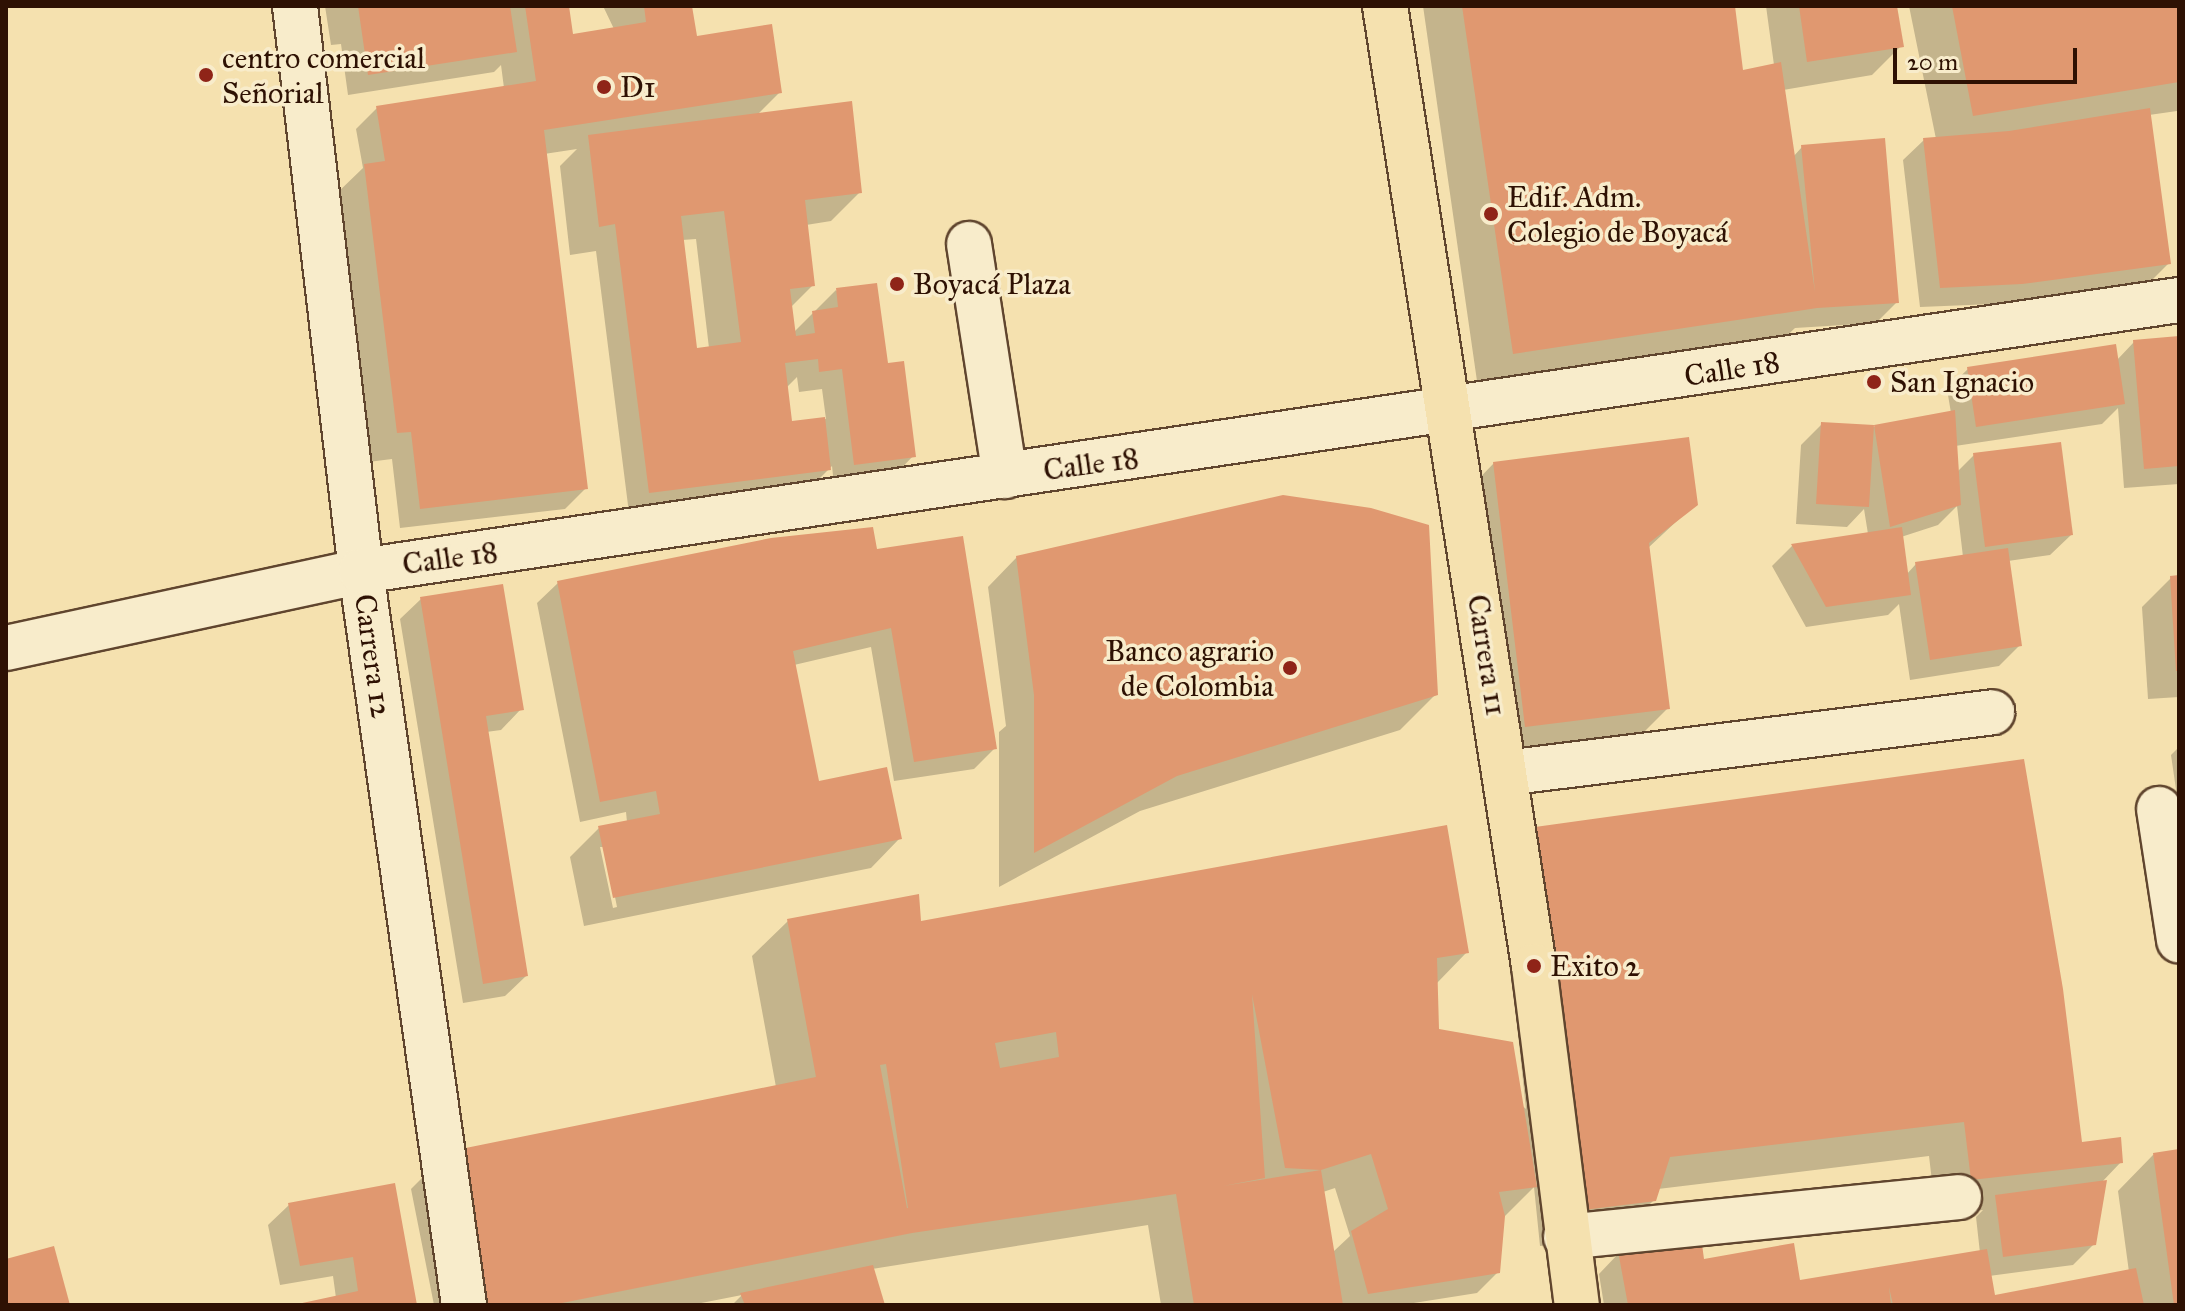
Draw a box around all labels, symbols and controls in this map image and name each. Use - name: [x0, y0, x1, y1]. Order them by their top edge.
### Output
- scale bar: [1897, 32, 2081, 82]
- place label: centro comercial Señorial: [222, 40, 425, 110]
- text: 20 m: [1907, 47, 1958, 77]
- marker: centro comercial Señorial: [197, 66, 215, 84]
- place label: D1: [620, 69, 656, 105]
- marker: D1: [595, 78, 613, 96]
- place label: Edif. Adm. Colegio de Boyacá: [1507, 179, 1728, 250]
- marker: Edif. Adm. Colegio de Boyacá: [1482, 205, 1500, 223]
- place label: Boyacá Plaza: [913, 266, 1071, 302]
- marker: Boyacá Plaza: [888, 275, 906, 293]
- street label: Calle 18: [1682, 344, 1782, 394]
- place label: San Ignacio: [1890, 364, 2034, 400]
- marker: San Ignacio: [1865, 373, 1883, 391]
- street label: Calle 18: [1041, 439, 1141, 489]
- street label: Calle 18: [400, 533, 500, 583]
- street label: Carrera 12: [346, 592, 400, 720]
- street label: Carrera 11: [1460, 592, 1514, 718]
- place label: Banco agrario de Colombia: [1106, 633, 1274, 704]
- marker: Banco agrario de Colombia: [1281, 659, 1299, 677]
- place label: Exito 2: [1550, 948, 1640, 984]
- marker: Exito 2: [1525, 957, 1543, 975]

